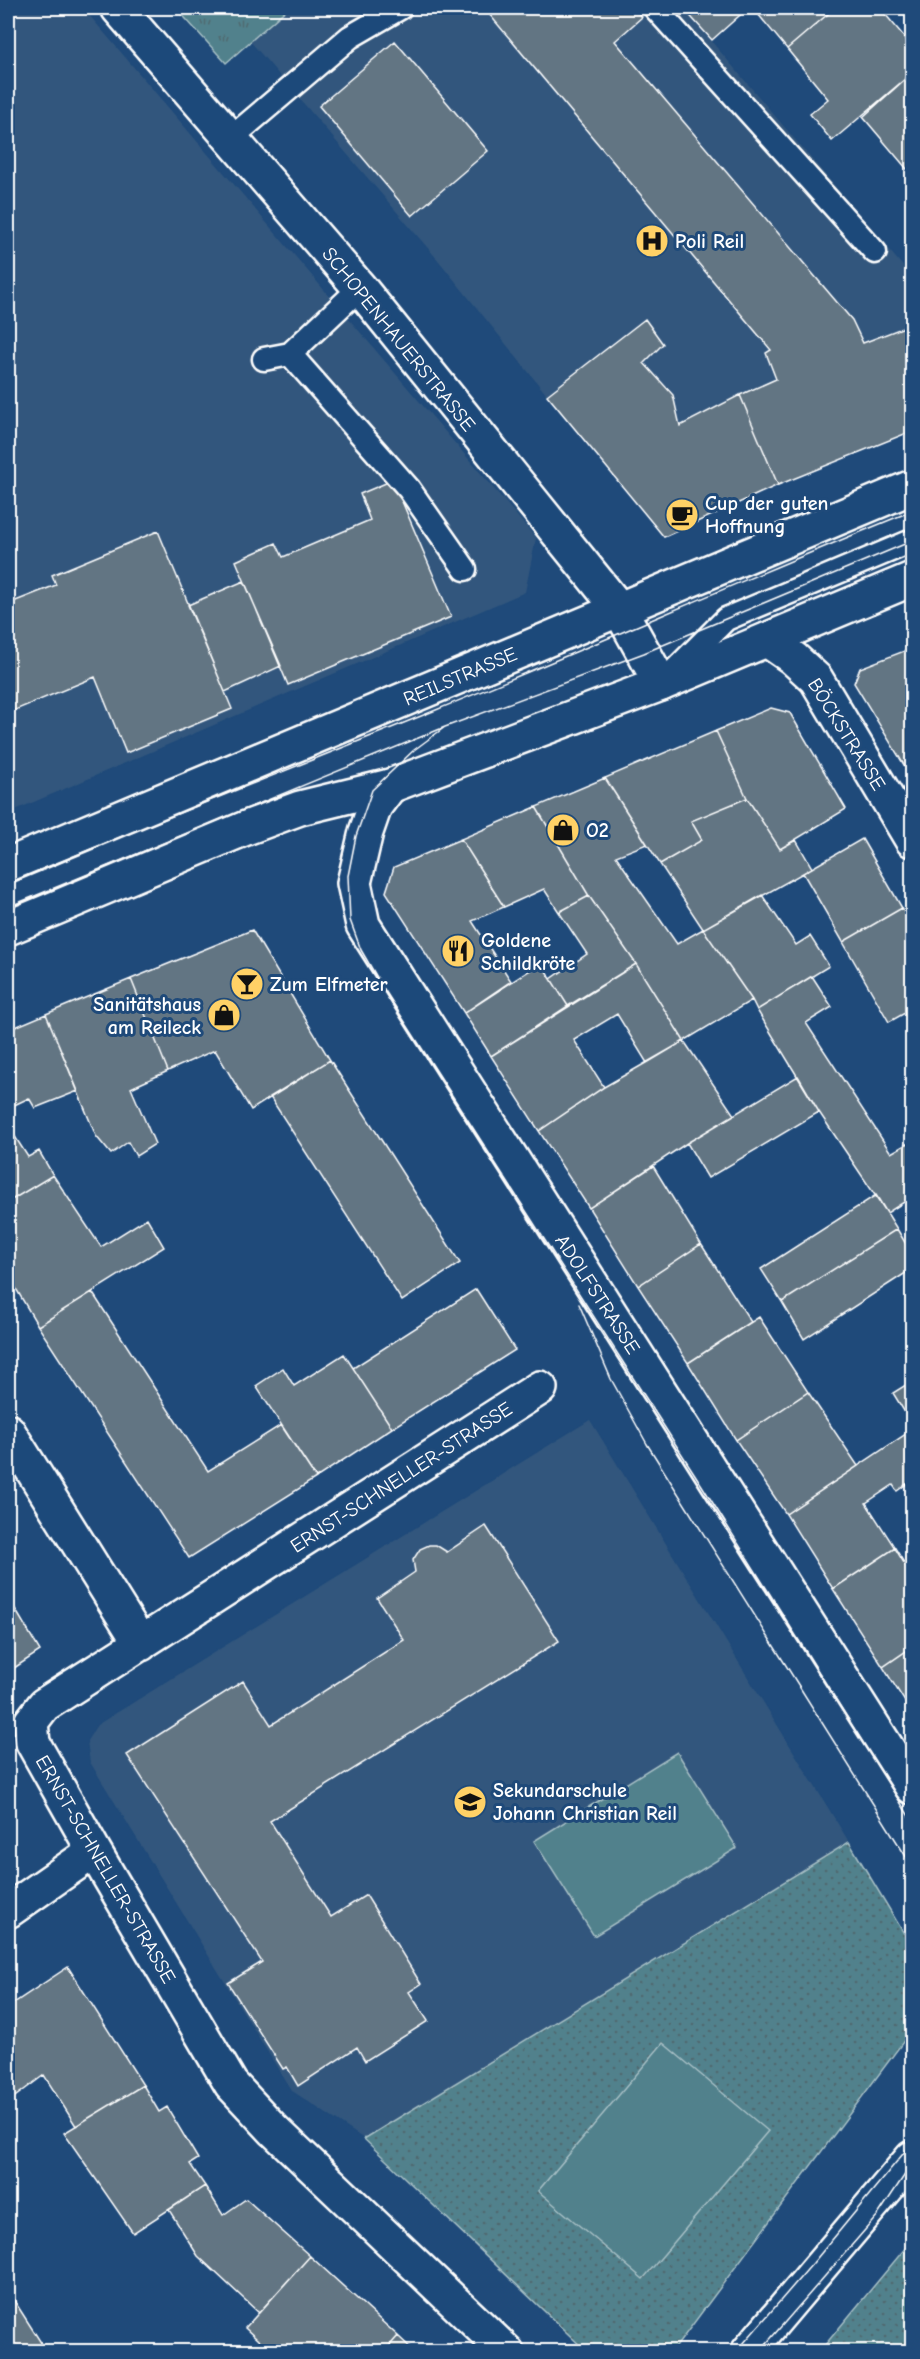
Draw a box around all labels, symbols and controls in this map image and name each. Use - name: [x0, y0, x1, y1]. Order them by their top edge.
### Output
- hospital icon: Poli Reil: [634, 223, 670, 259]
- place label: Poli Reil: [675, 230, 744, 253]
- street label: SCHOPENHAUERSTRASSE: [317, 243, 480, 436]
- place label: Cup der guten Hoffnung: [705, 492, 828, 538]
- cafe icon: Cup der guten Hoffnung: [664, 497, 700, 533]
- street label: REILSTRASSE: [400, 642, 520, 711]
- street label: BÖCKSTRASSE: [803, 674, 890, 795]
- shop icon: O2: [545, 812, 581, 848]
- place label: O2: [586, 819, 609, 842]
- place label: Goldene Schildkröte: [481, 929, 575, 975]
- restaurant icon: Goldene Schildkröte: [440, 933, 476, 969]
- bar icon: Zum Elfmeter: [229, 966, 265, 1002]
- place label: Zum Elfmeter: [270, 973, 388, 996]
- place label: Sanitätshaus am Reileck: [93, 993, 201, 1039]
- shop icon: Sanitätshaus am Reileck: [206, 997, 242, 1033]
- street label: ADOLFSTRASSE: [550, 1230, 645, 1358]
- street label: ERNST-SCHNELLER-STRASSE: [286, 1397, 516, 1558]
- street label: ERNST-SCHNELLER-STRASSE: [31, 1751, 180, 1987]
- place label: Sekundarschule Johann Christian Reil: [493, 1779, 677, 1825]
- school or university icon: Sekundarschule Johann Christian Reil: [452, 1784, 488, 1820]

